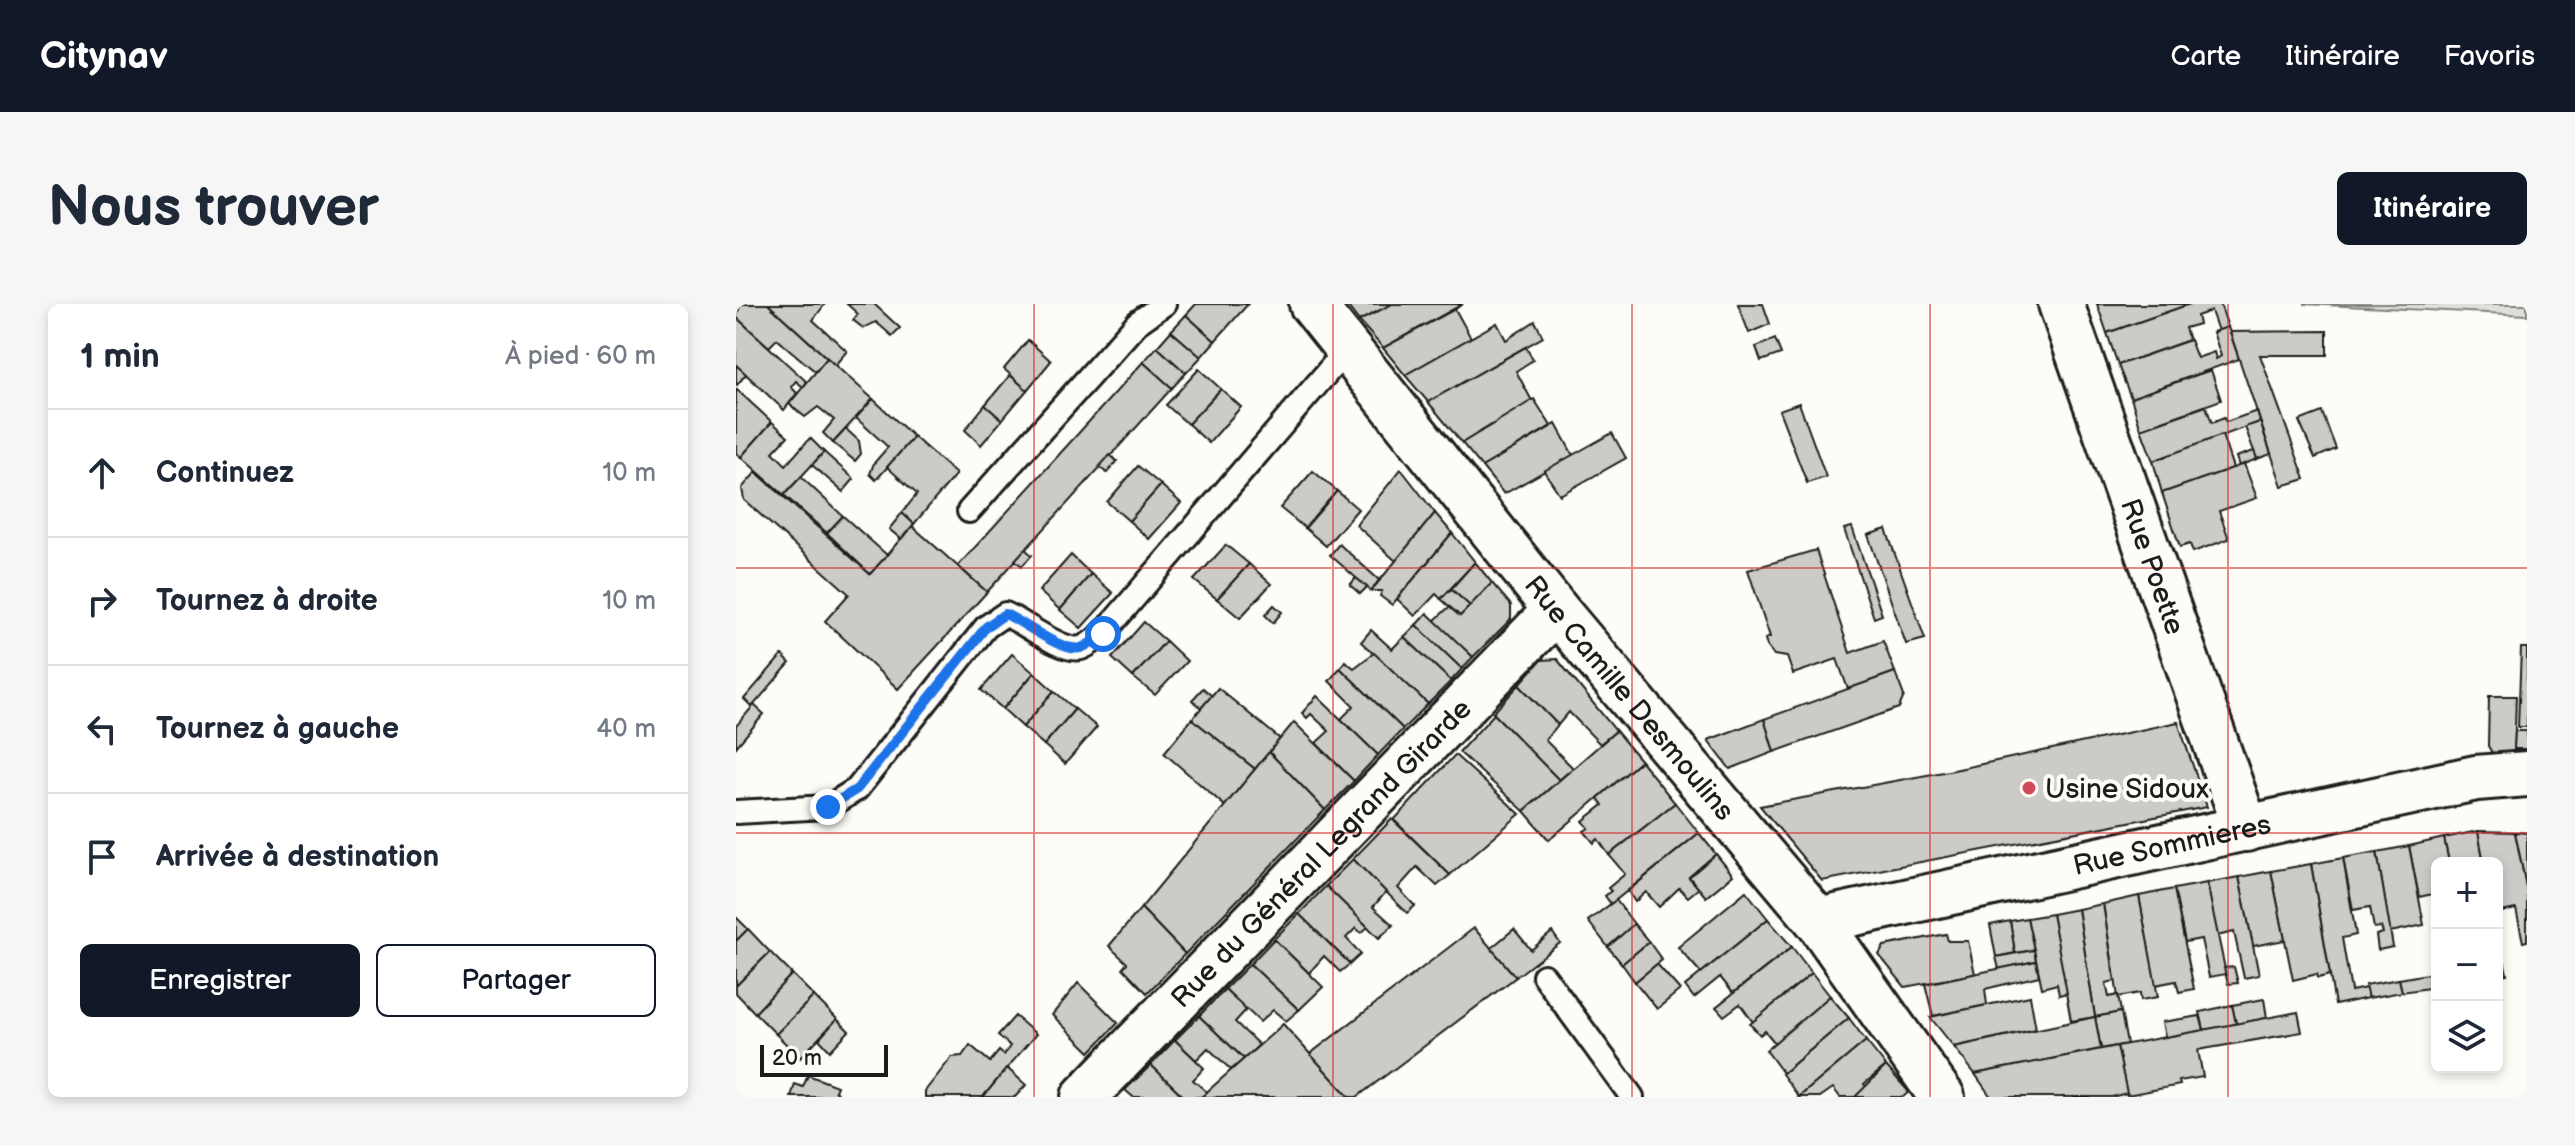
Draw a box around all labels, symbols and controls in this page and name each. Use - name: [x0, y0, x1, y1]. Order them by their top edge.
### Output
- text: Citynav: [40, 34, 167, 79]
- text: Carte: [2171, 40, 2241, 73]
- text: Itinéraire: [2285, 40, 2400, 73]
- text: Favoris: [2444, 40, 2535, 73]
- button: Itinéraire: [2337, 172, 2527, 245]
- text: Nous trouver: [48, 175, 379, 242]
- text: 1 min: [80, 336, 160, 377]
- text: À pied · 60 m: [505, 341, 656, 372]
- icon: ahead: [80, 451, 124, 495]
- text: Continuez: [156, 455, 294, 491]
- text: 10 m: [602, 458, 656, 489]
- street label: Rue Poette: [2113, 494, 2191, 639]
- street label: Rue Camille Desmoulins: [1517, 569, 1741, 828]
- icon: right: [80, 579, 124, 623]
- text: Tournez à droite: [156, 583, 378, 619]
- text: 10 m: [602, 586, 656, 617]
- route start: [1085, 616, 1121, 652]
- street label: Rue du Général Legrand Girarde: [1165, 693, 1479, 1015]
- icon: left: [80, 707, 124, 751]
- text: Tournez à gauche: [156, 711, 399, 747]
- text: 40 m: [596, 714, 656, 745]
- place label: Usine Sidoux: [2045, 773, 2209, 806]
- marker: Usine Sidoux: [2020, 779, 2038, 797]
- route end: [810, 789, 846, 825]
- street label: Rue Sommieres: [2070, 808, 2274, 883]
- icon: arrive: [80, 835, 124, 879]
- text: Arrivée à destination: [156, 839, 439, 875]
- map controls: [2431, 857, 2503, 1073]
- button: +: [2431, 857, 2503, 929]
- button: −: [2431, 929, 2503, 1001]
- button: Enregistrer: [80, 944, 360, 1017]
- button: Partager: [376, 944, 656, 1017]
- button: layers: [2431, 1001, 2503, 1073]
- scale bar: [760, 1041, 888, 1077]
- text: 20 m: [772, 1045, 822, 1072]

